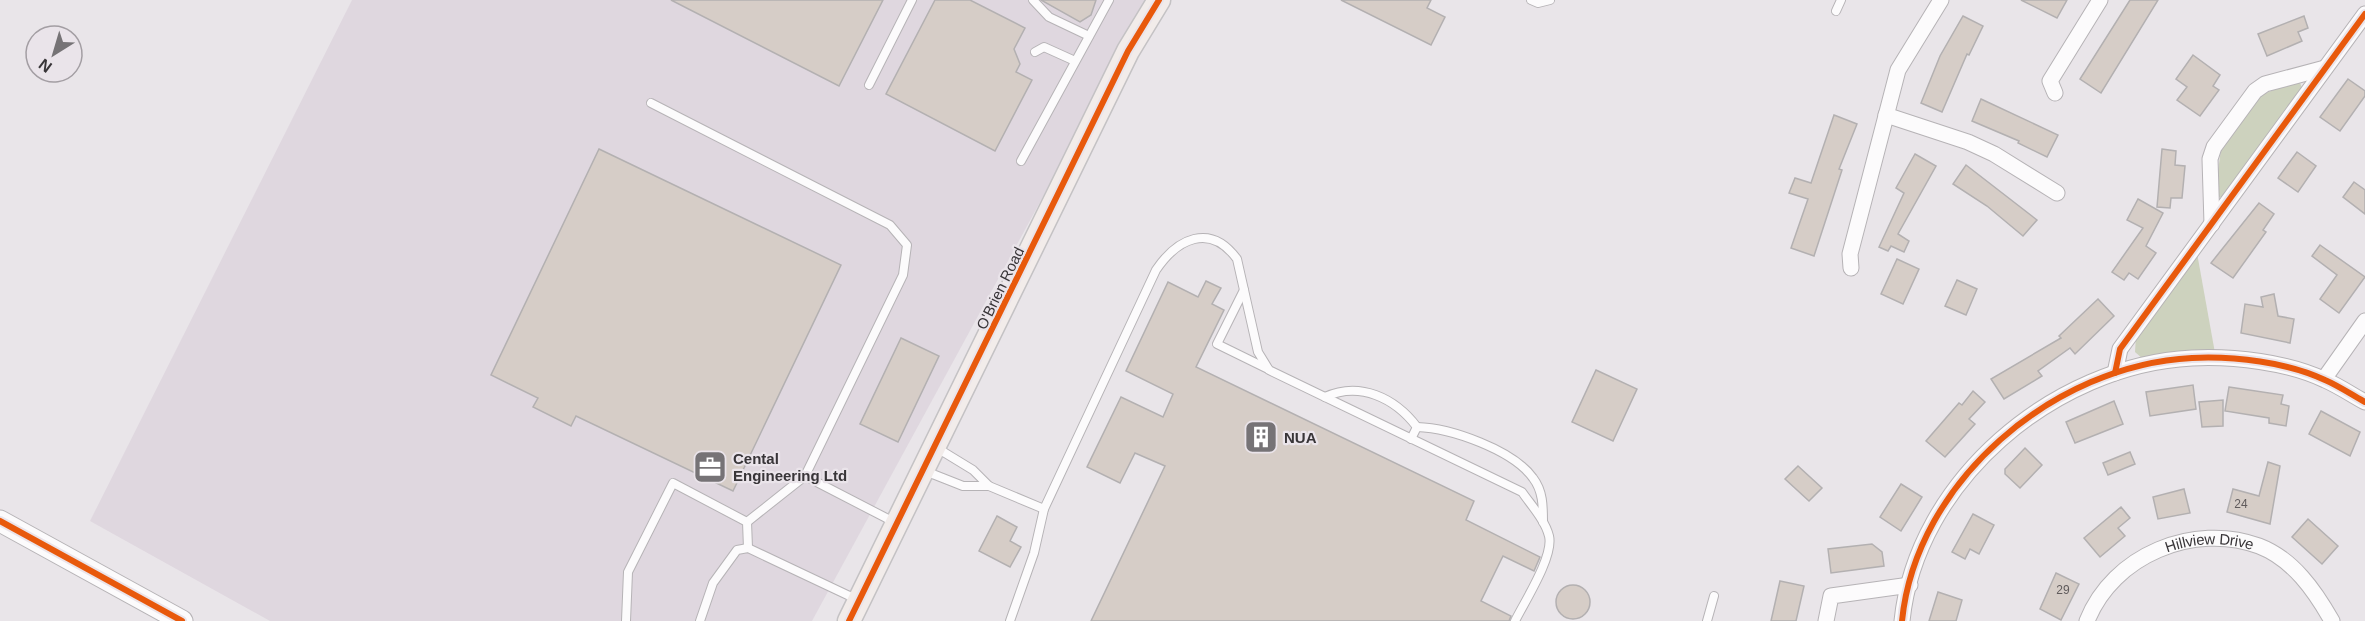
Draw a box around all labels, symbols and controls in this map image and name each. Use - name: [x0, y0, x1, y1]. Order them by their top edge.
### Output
- north arrow: [24, 24, 84, 84]
- text: N: [36, 55, 55, 76]
- street label: O'Brien Road: [973, 244, 1027, 332]
- building icon: NUA: [1243, 419, 1279, 455]
- place label: NUA: [1284, 429, 1317, 446]
- office icon: Cental Engineering Ltd: [692, 449, 728, 485]
- place label: Cental Engineering Ltd: [733, 450, 847, 484]
- house number: 24: [2234, 497, 2248, 511]
- street label: Hillview Drive: [2163, 530, 2256, 555]
- house number: 29: [2056, 583, 2070, 597]

